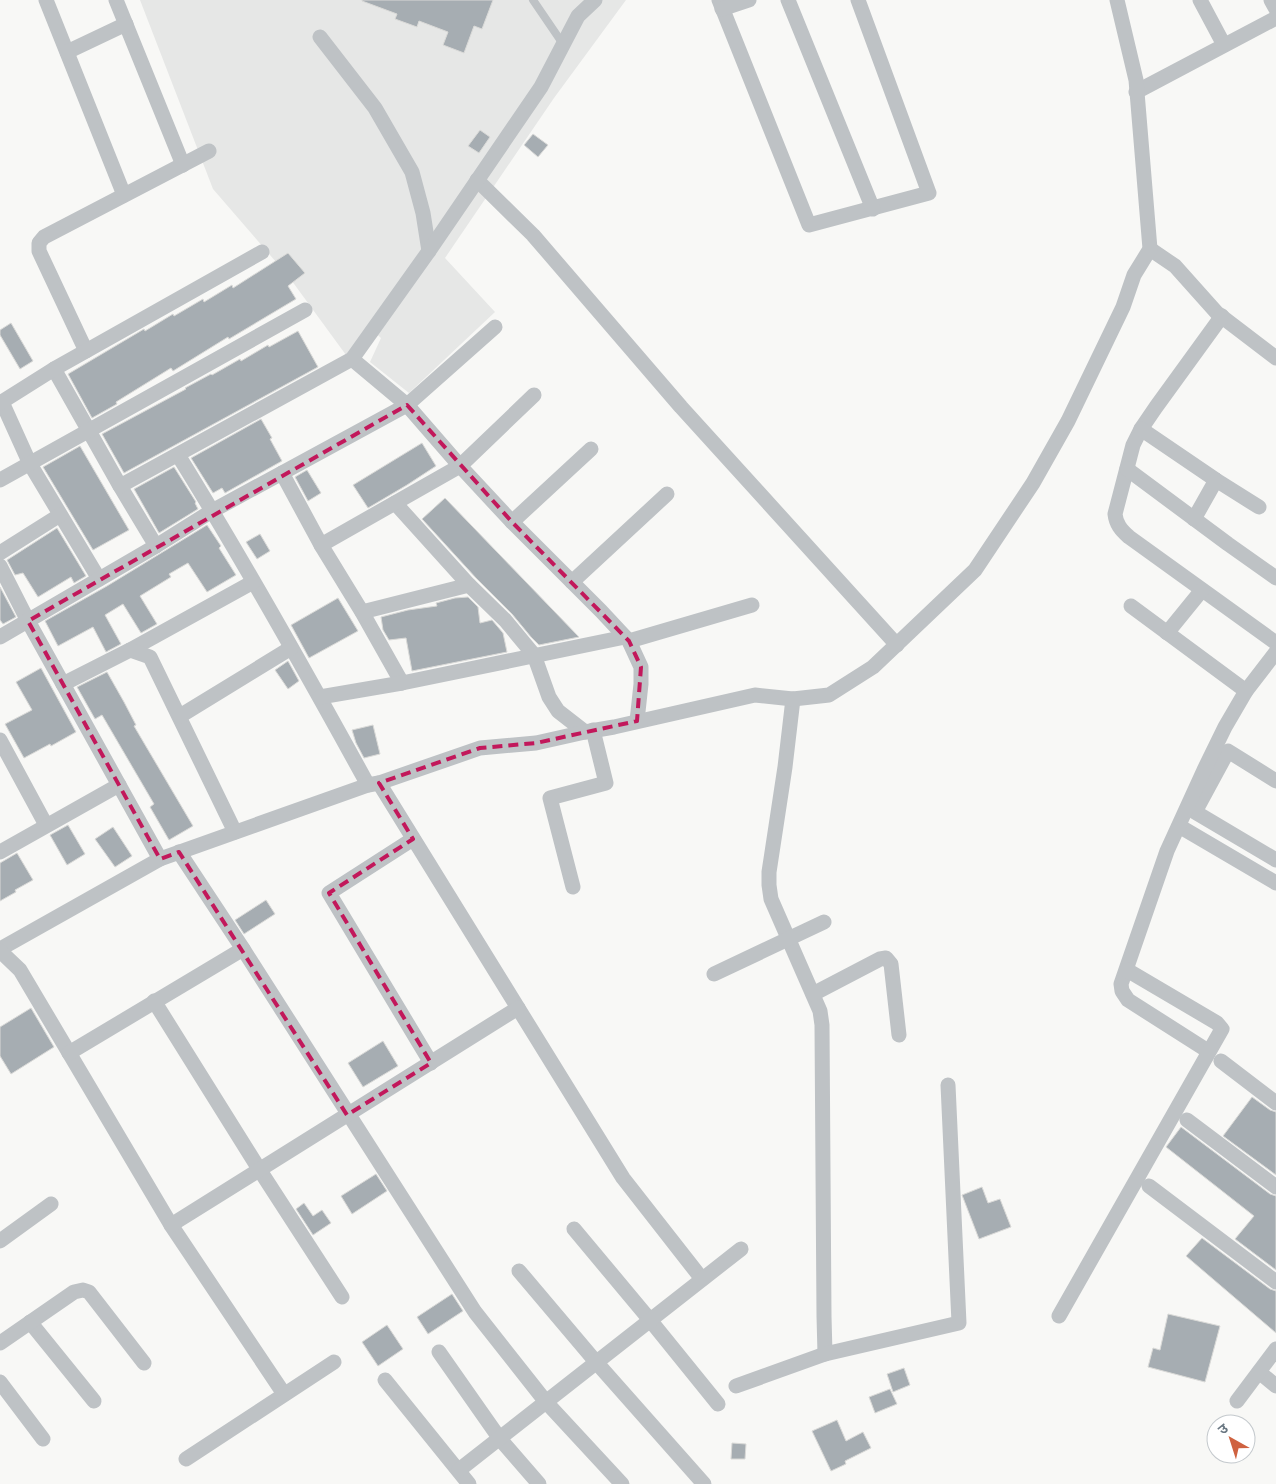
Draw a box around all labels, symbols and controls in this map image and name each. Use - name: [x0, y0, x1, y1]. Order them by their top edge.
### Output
- north arrow: [1206, 1414, 1256, 1464]
- text: उ: [1215, 1420, 1232, 1438]

